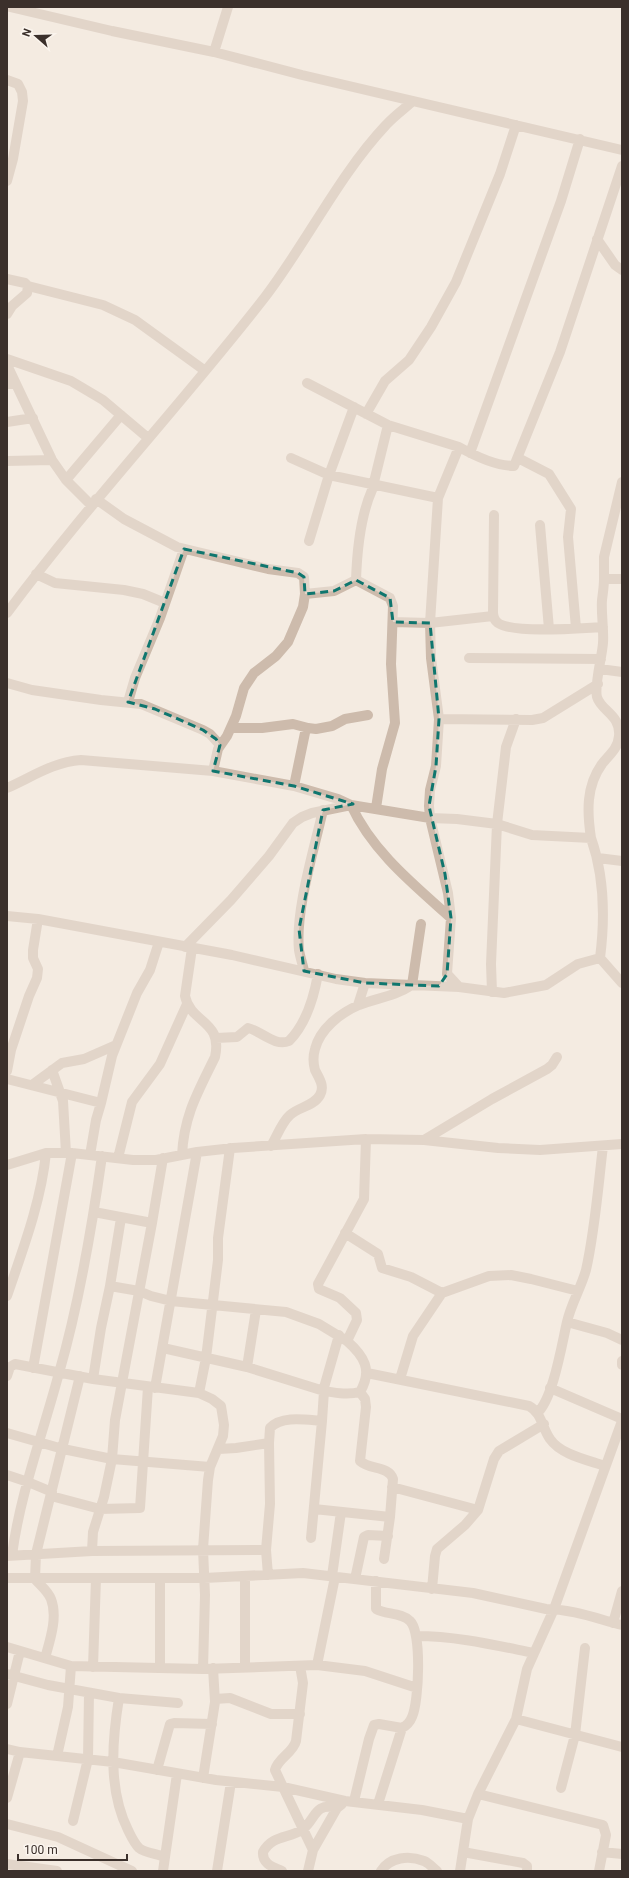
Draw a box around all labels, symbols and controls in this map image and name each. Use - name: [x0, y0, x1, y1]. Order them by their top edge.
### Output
- north arrow: [16, 16, 56, 56]
- text: N: [20, 27, 35, 39]
- scale bar: [18, 1836, 127, 1862]
- text: 100 m: [24, 1843, 58, 1857]

